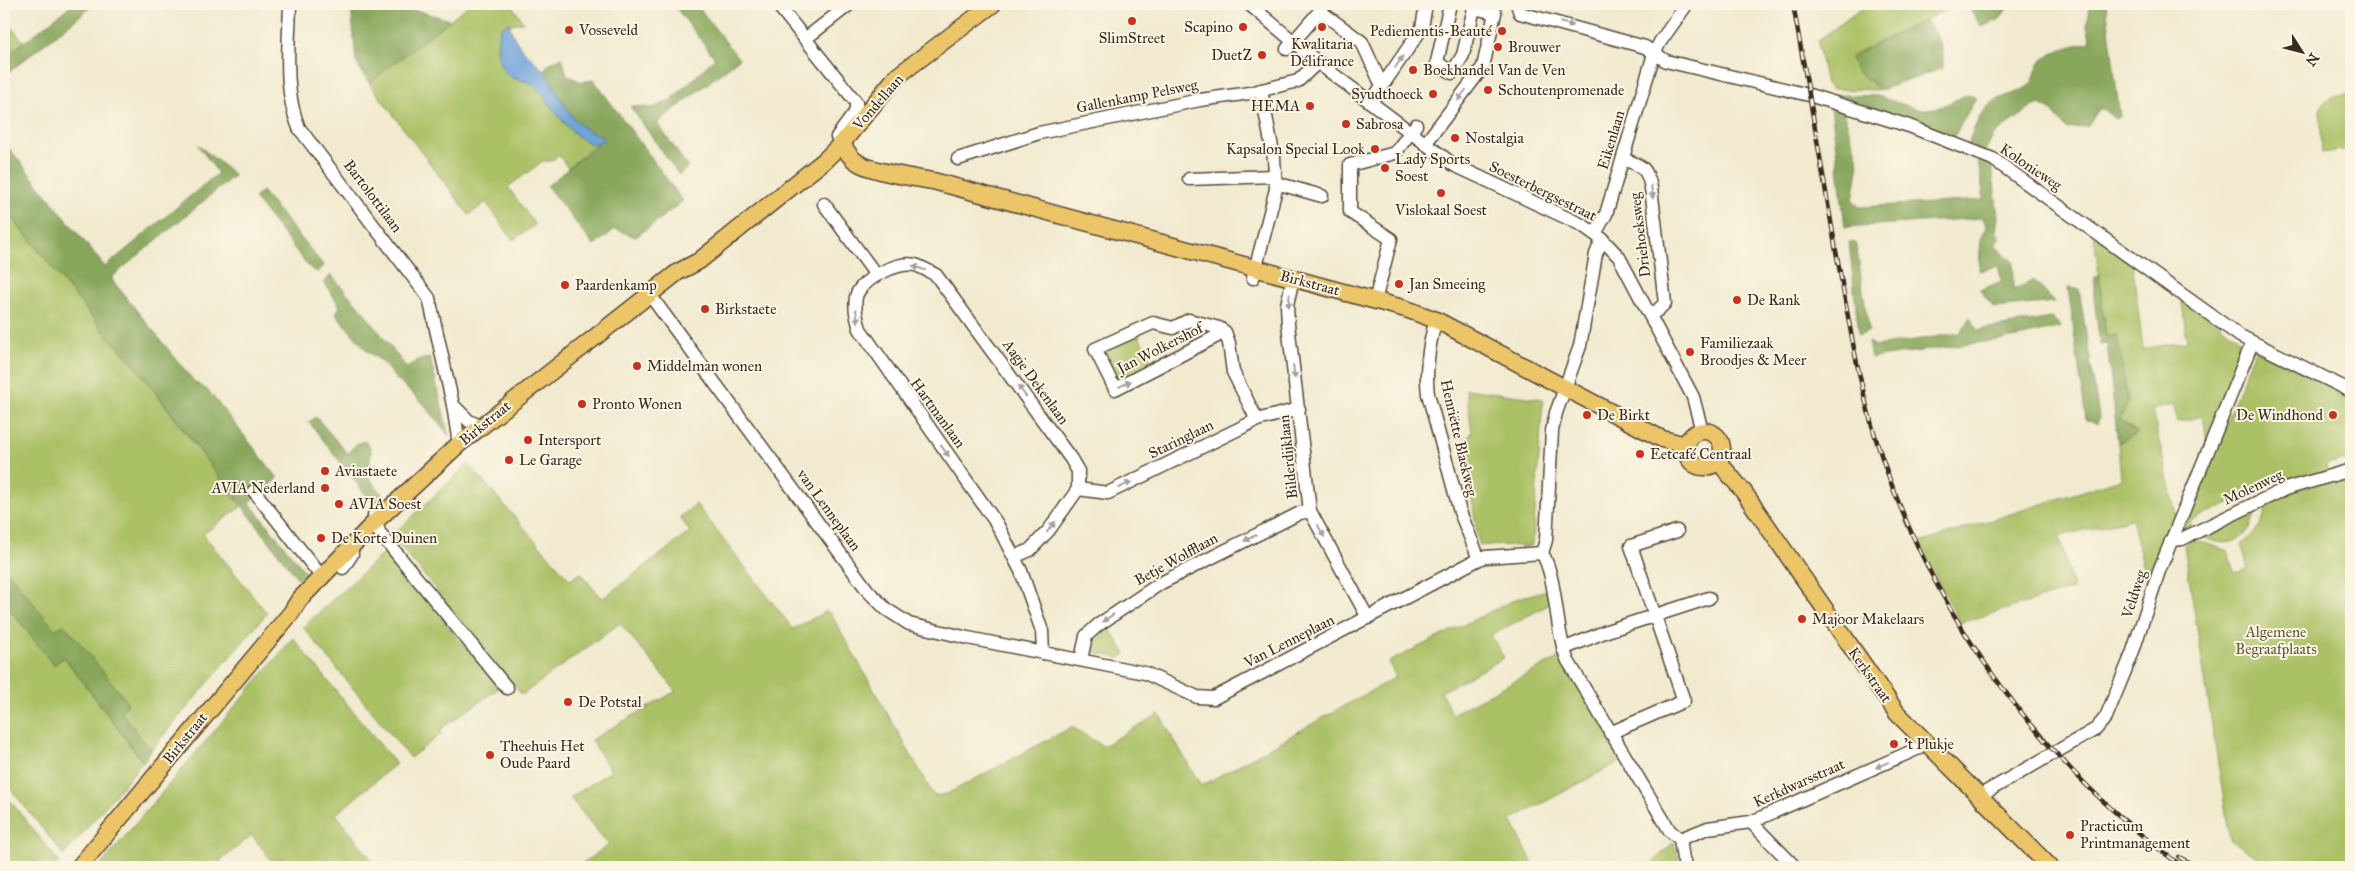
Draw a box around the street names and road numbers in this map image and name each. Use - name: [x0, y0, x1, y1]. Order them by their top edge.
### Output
- street label: Vondellaan: [848, 70, 907, 134]
- street label: Gallenkamp Pelsweg: [1075, 75, 1200, 117]
- street label: Eikenlaan: [1593, 108, 1629, 172]
- street label: Kolonieweg: [1997, 140, 2066, 195]
- street label: Bartolottilaan: [340, 156, 406, 236]
- street label: Soesterbergsestraat: [1486, 157, 1600, 225]
- street label: Driehoeksweg: [1626, 191, 1654, 278]
- street label: Birkstraat: [1278, 266, 1342, 300]
- street label: Jan Wolkershof: [1112, 317, 1209, 379]
- street label: Aagje Dekenlaan: [999, 335, 1073, 428]
- street label: Hartmanlaan: [907, 374, 969, 452]
- street label: Henriëtte Blaekweg: [1437, 378, 1481, 499]
- street label: Birkstraat: [456, 396, 515, 449]
- street label: Bilderdijklaan: [1275, 414, 1301, 500]
- street label: Staringlaan: [1146, 416, 1216, 462]
- street label: van Lenneplaan: [793, 465, 865, 554]
- street label: Molenweg: [2220, 465, 2287, 509]
- street label: Betje Wolfflaan: [1131, 529, 1221, 589]
- street label: Veldweg: [2117, 566, 2151, 622]
- street label: Van Lenneplaan: [1240, 611, 1337, 672]
- street label: Kerkstraat: [1844, 644, 1896, 707]
- street label: Birkstraat: [159, 708, 212, 767]
- street label: Kerkdwarsstraat: [1750, 755, 1848, 811]

